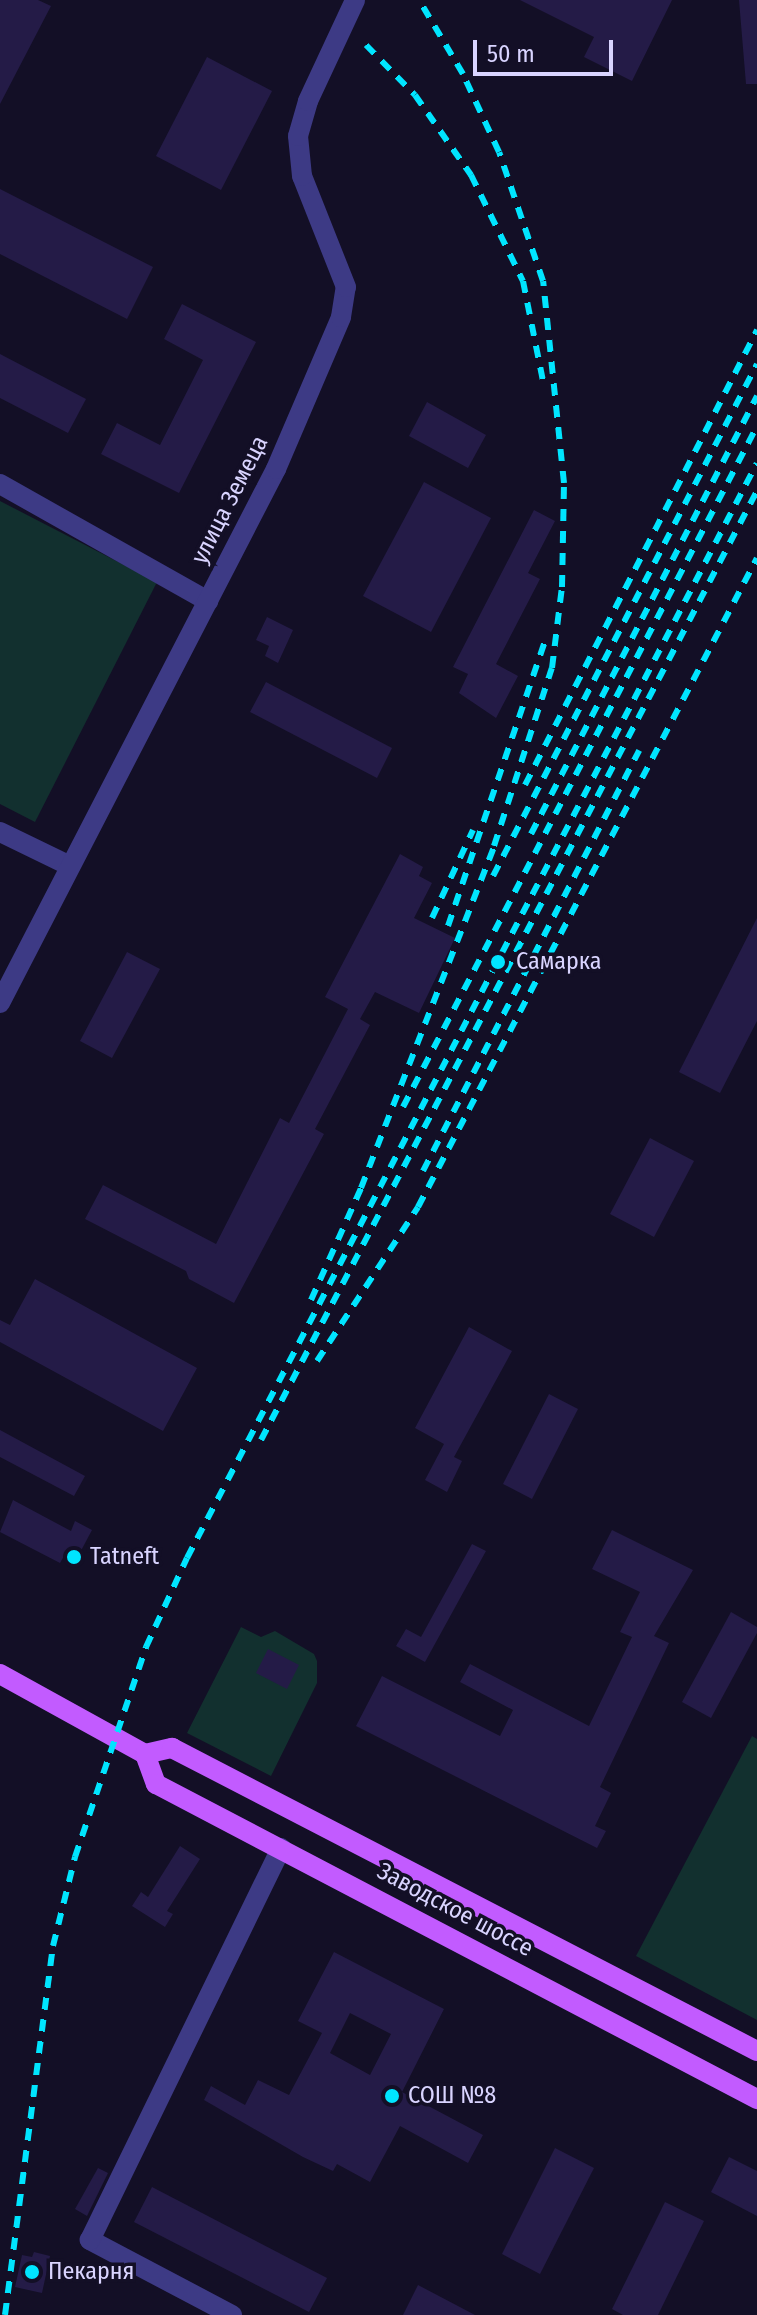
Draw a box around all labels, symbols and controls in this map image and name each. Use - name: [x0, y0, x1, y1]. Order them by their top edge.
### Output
- scale bar: [477, 24, 617, 74]
- text: 50 m: [487, 40, 535, 68]
- street label: улица Земеца: [185, 431, 275, 569]
- place label: Самарка: [516, 948, 601, 976]
- marker: Самарка: [487, 951, 509, 973]
- place label: Tatneft: [90, 1543, 159, 1571]
- marker: Tatneft: [65, 1548, 83, 1566]
- street label: Заводское шоссе: [372, 1857, 538, 1963]
- place label: СОШ №8: [408, 2082, 496, 2110]
- marker: СОШ №8: [383, 2087, 401, 2105]
- place label: Пекарня: [48, 2258, 134, 2286]
- marker: Пекарня: [23, 2263, 41, 2281]

